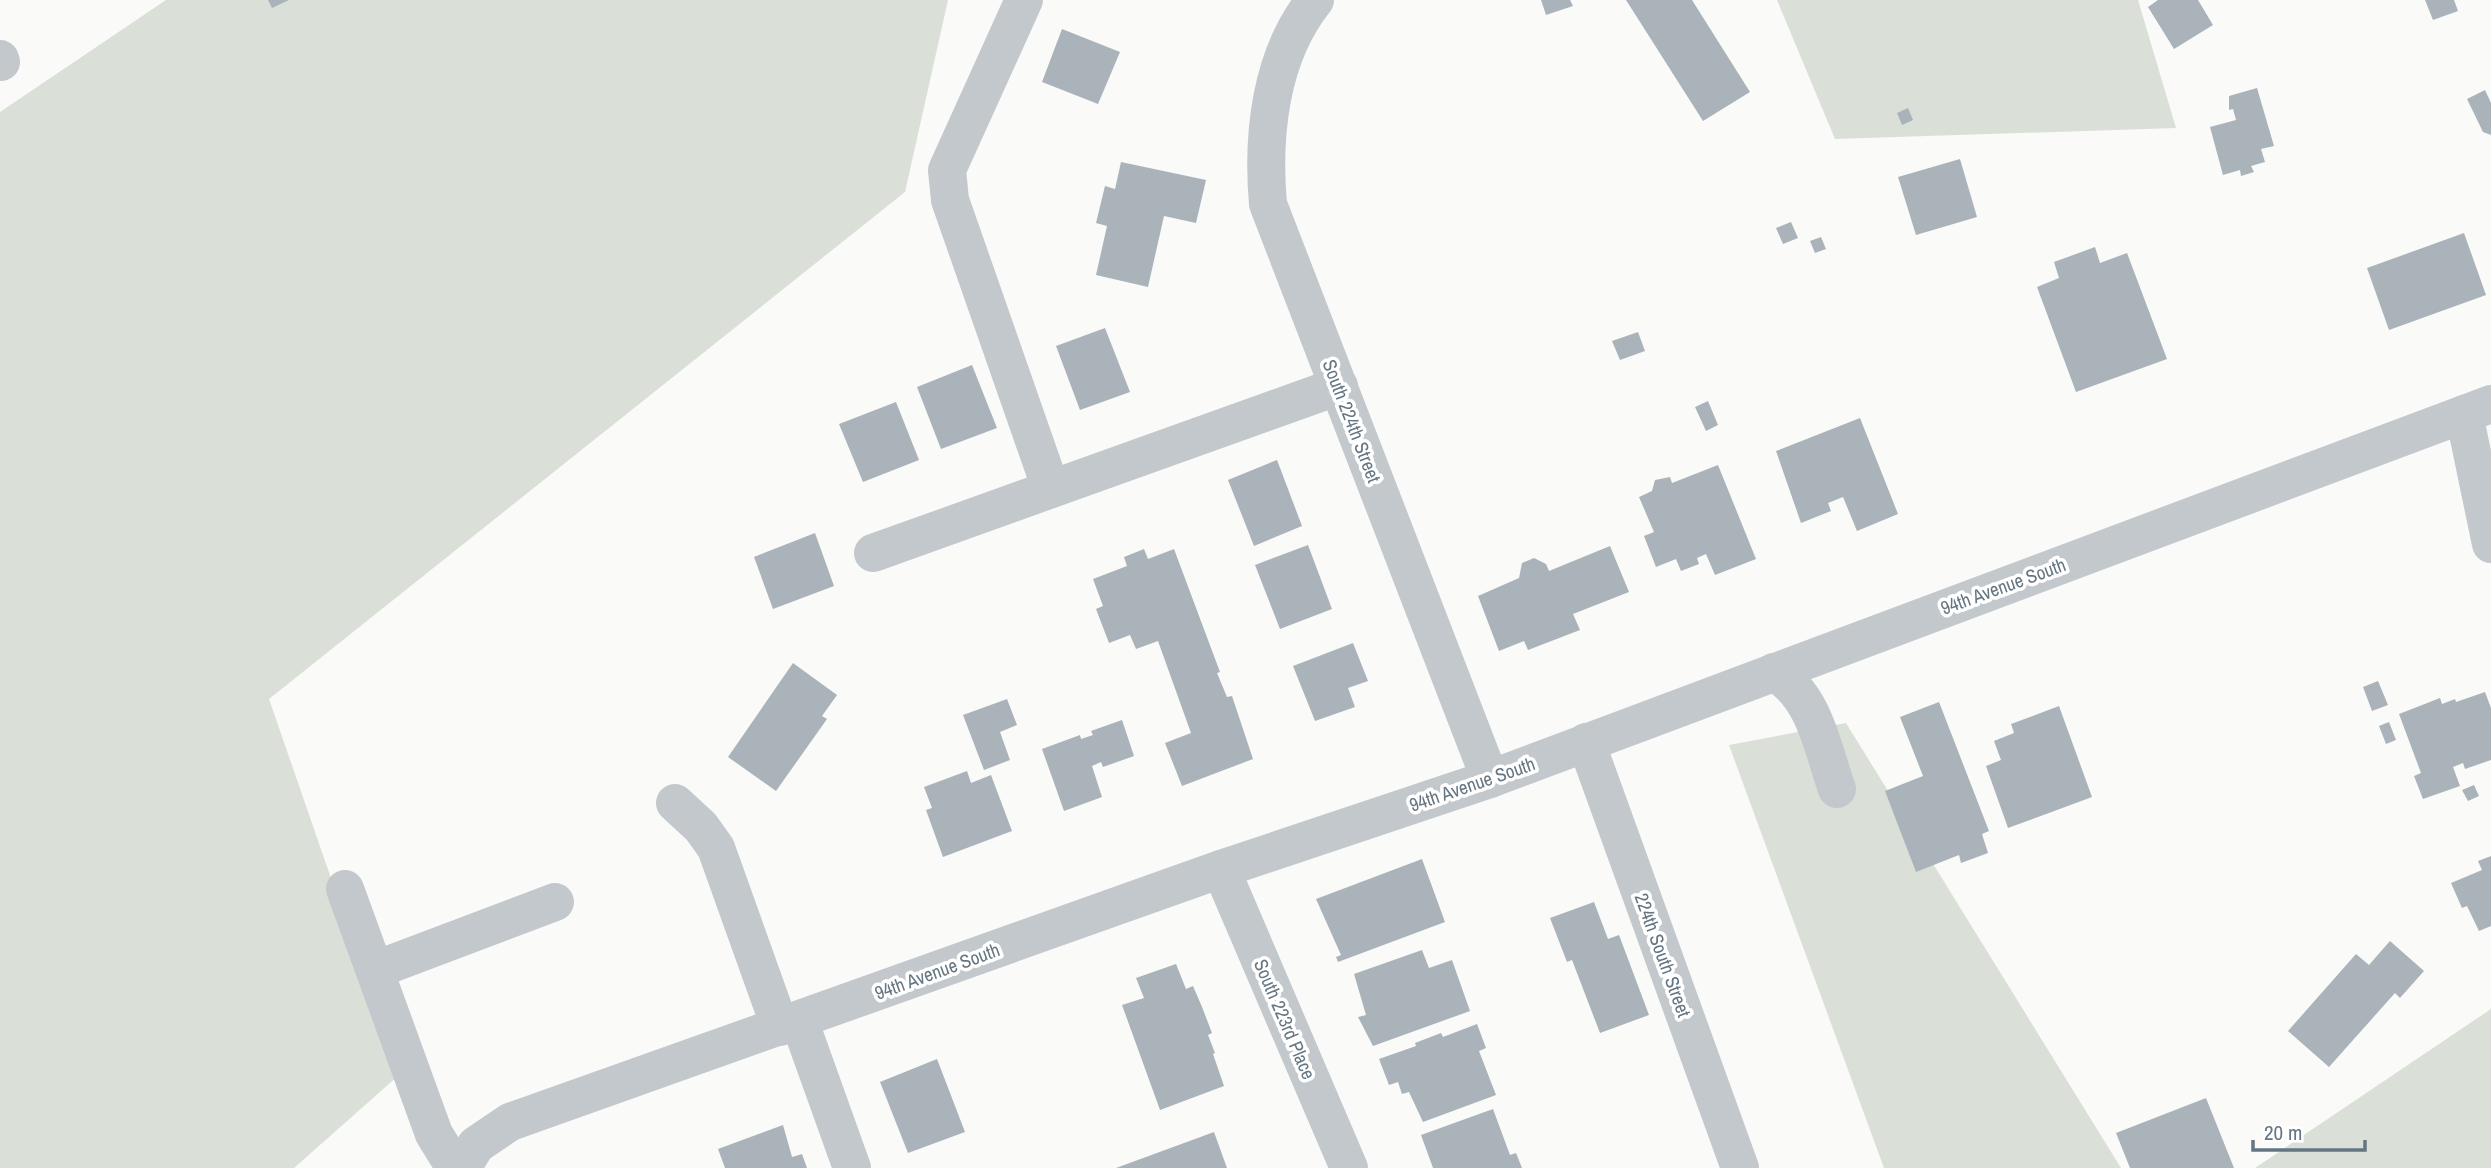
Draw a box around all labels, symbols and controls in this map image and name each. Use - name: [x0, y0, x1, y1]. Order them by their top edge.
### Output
- street label: South 224th Street: [1317, 356, 1388, 487]
- street label: 94th Avenue South: [1937, 551, 2069, 621]
- street label: 94th Avenue South: [1406, 750, 1538, 818]
- street label: 224th South Street: [1629, 889, 1698, 1021]
- street label: 94th Avenue South: [871, 936, 1003, 1006]
- street label: South 223rd Place: [1248, 955, 1322, 1083]
- scale bar: [2253, 1108, 2365, 1152]
- text: 20 m: [2264, 1118, 2302, 1147]

